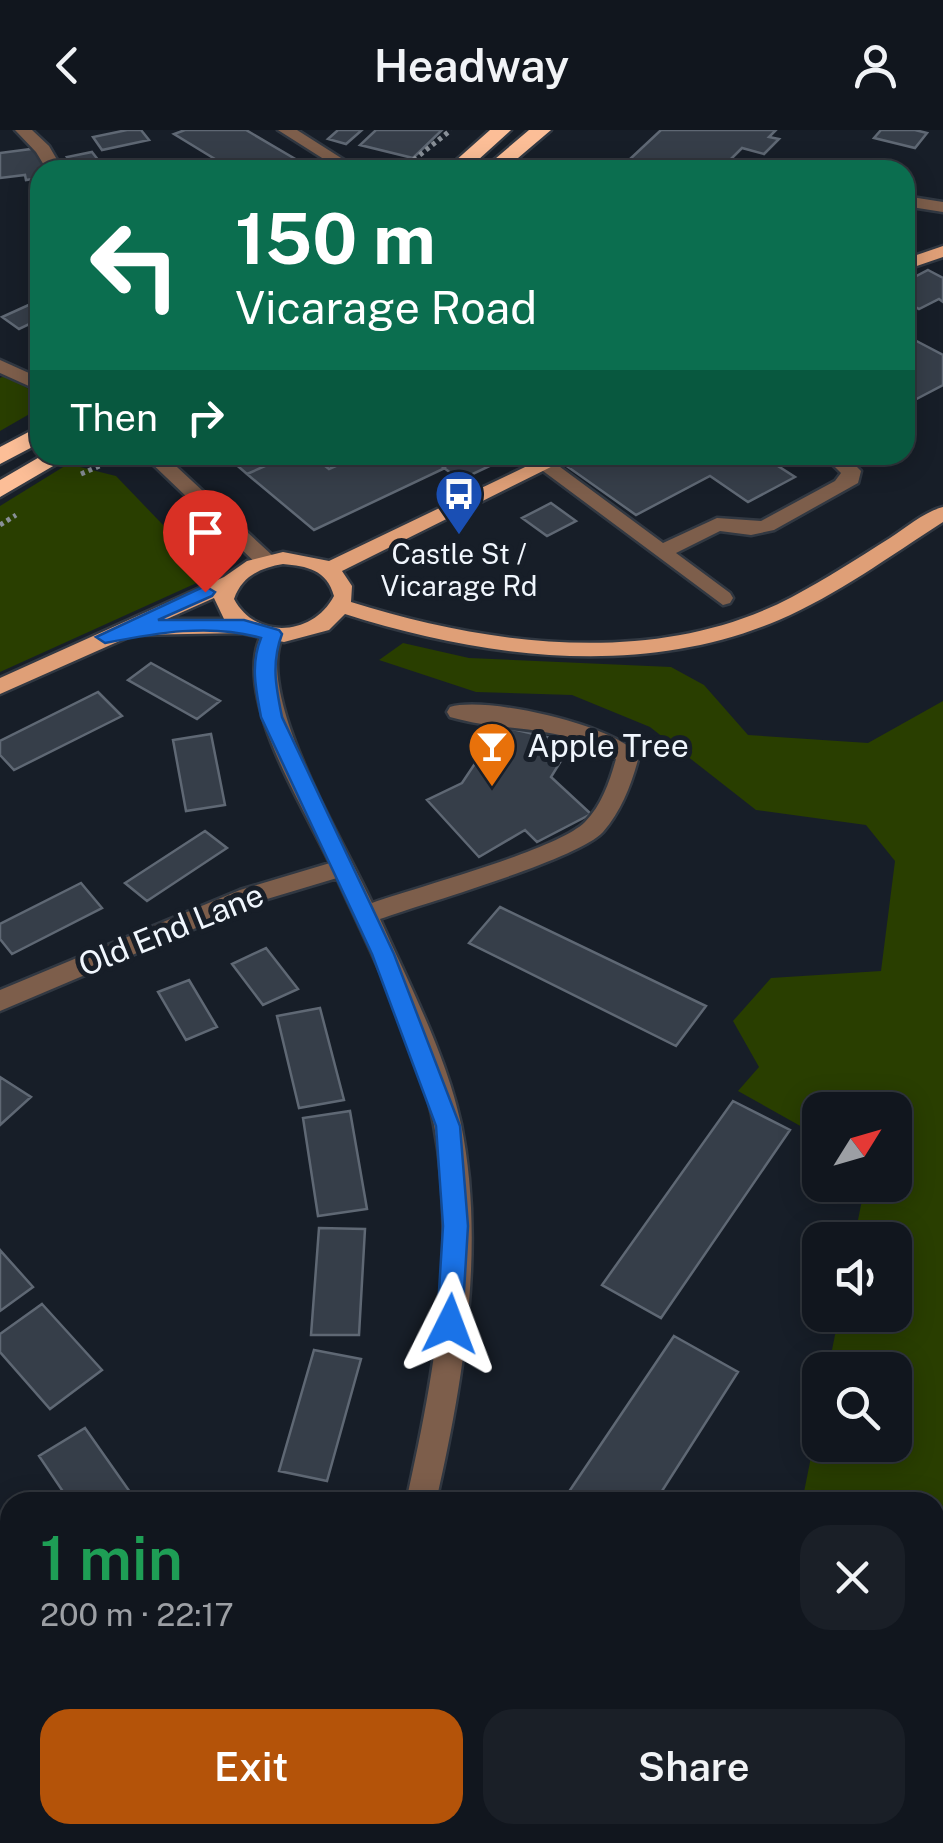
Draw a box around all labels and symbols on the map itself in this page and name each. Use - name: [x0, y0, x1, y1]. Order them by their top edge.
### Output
- bus stop icon: Castle St / Vicarage Rd: [433, 468, 485, 536]
- pin: [163, 490, 248, 593]
- place label: Castle St / Vicarage Rd: [381, 537, 537, 602]
- bar icon: Apple Tree: [466, 720, 518, 788]
- place label: Apple Tree: [527, 727, 689, 764]
- street label: Old End Lane: [73, 876, 269, 983]
- north arrow: [802, 1092, 912, 1202]
- position arrow: [398, 1272, 502, 1376]

